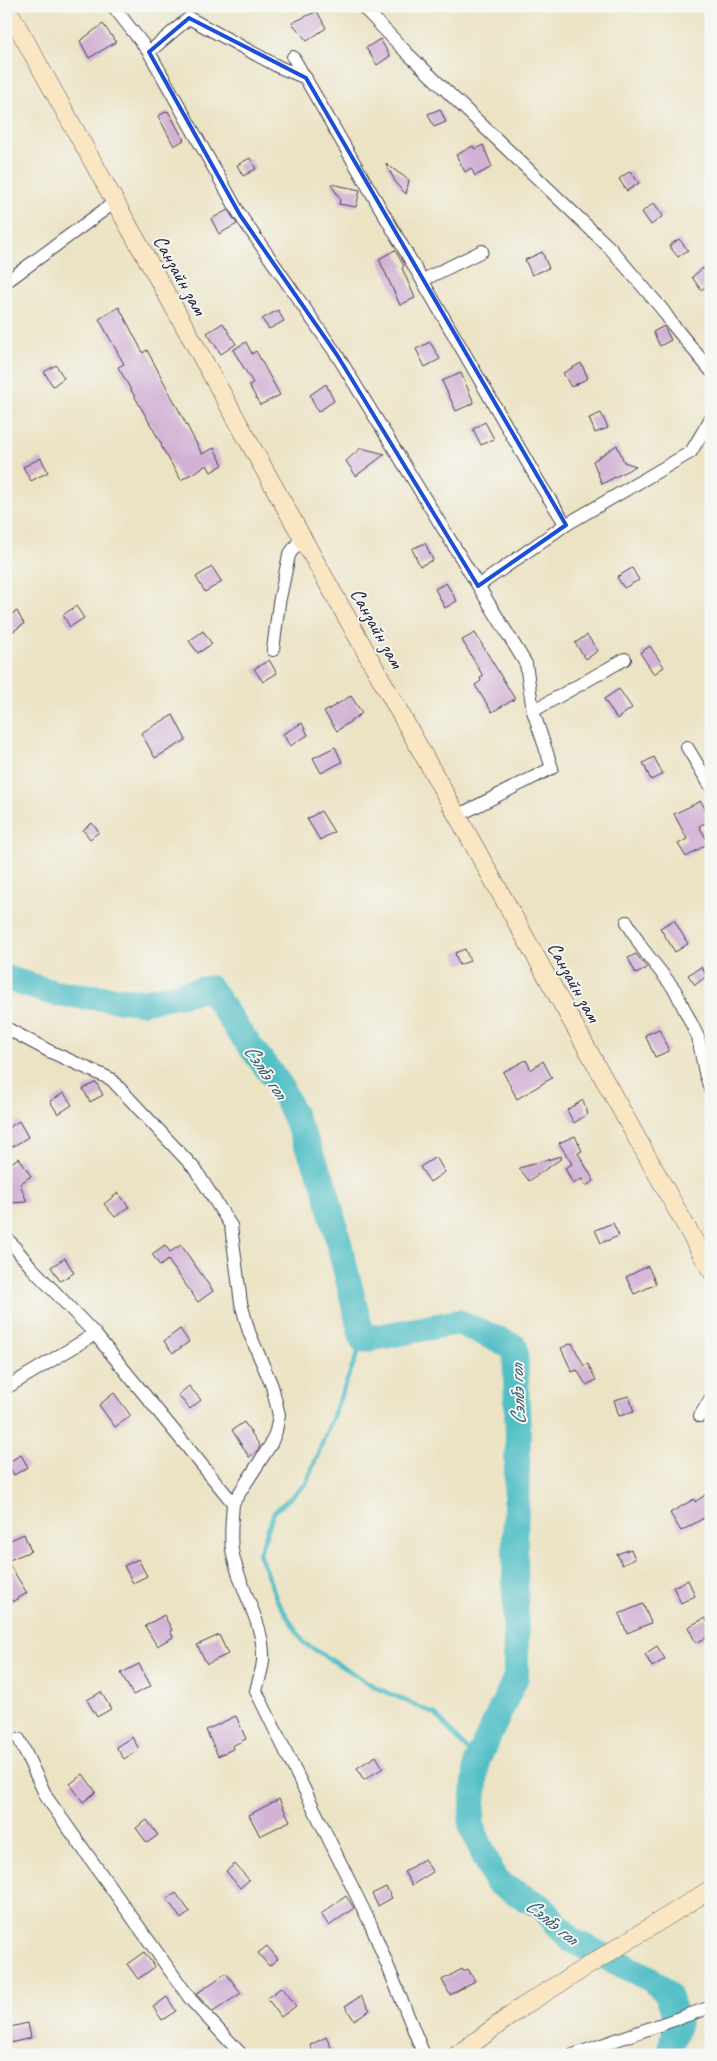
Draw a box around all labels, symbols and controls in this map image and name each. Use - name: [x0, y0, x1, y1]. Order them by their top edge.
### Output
- street label: Санзайн зам: [148, 231, 213, 321]
- street label: Санзайн зам: [345, 584, 410, 674]
- street label: Санзайн зам: [542, 938, 607, 1028]
- water label: Сэлбэ гол: [238, 1039, 295, 1105]
- water label: Сэлбэ гол: [503, 1362, 531, 1425]
- water label: Сэлбэ гол: [521, 1892, 586, 1952]

